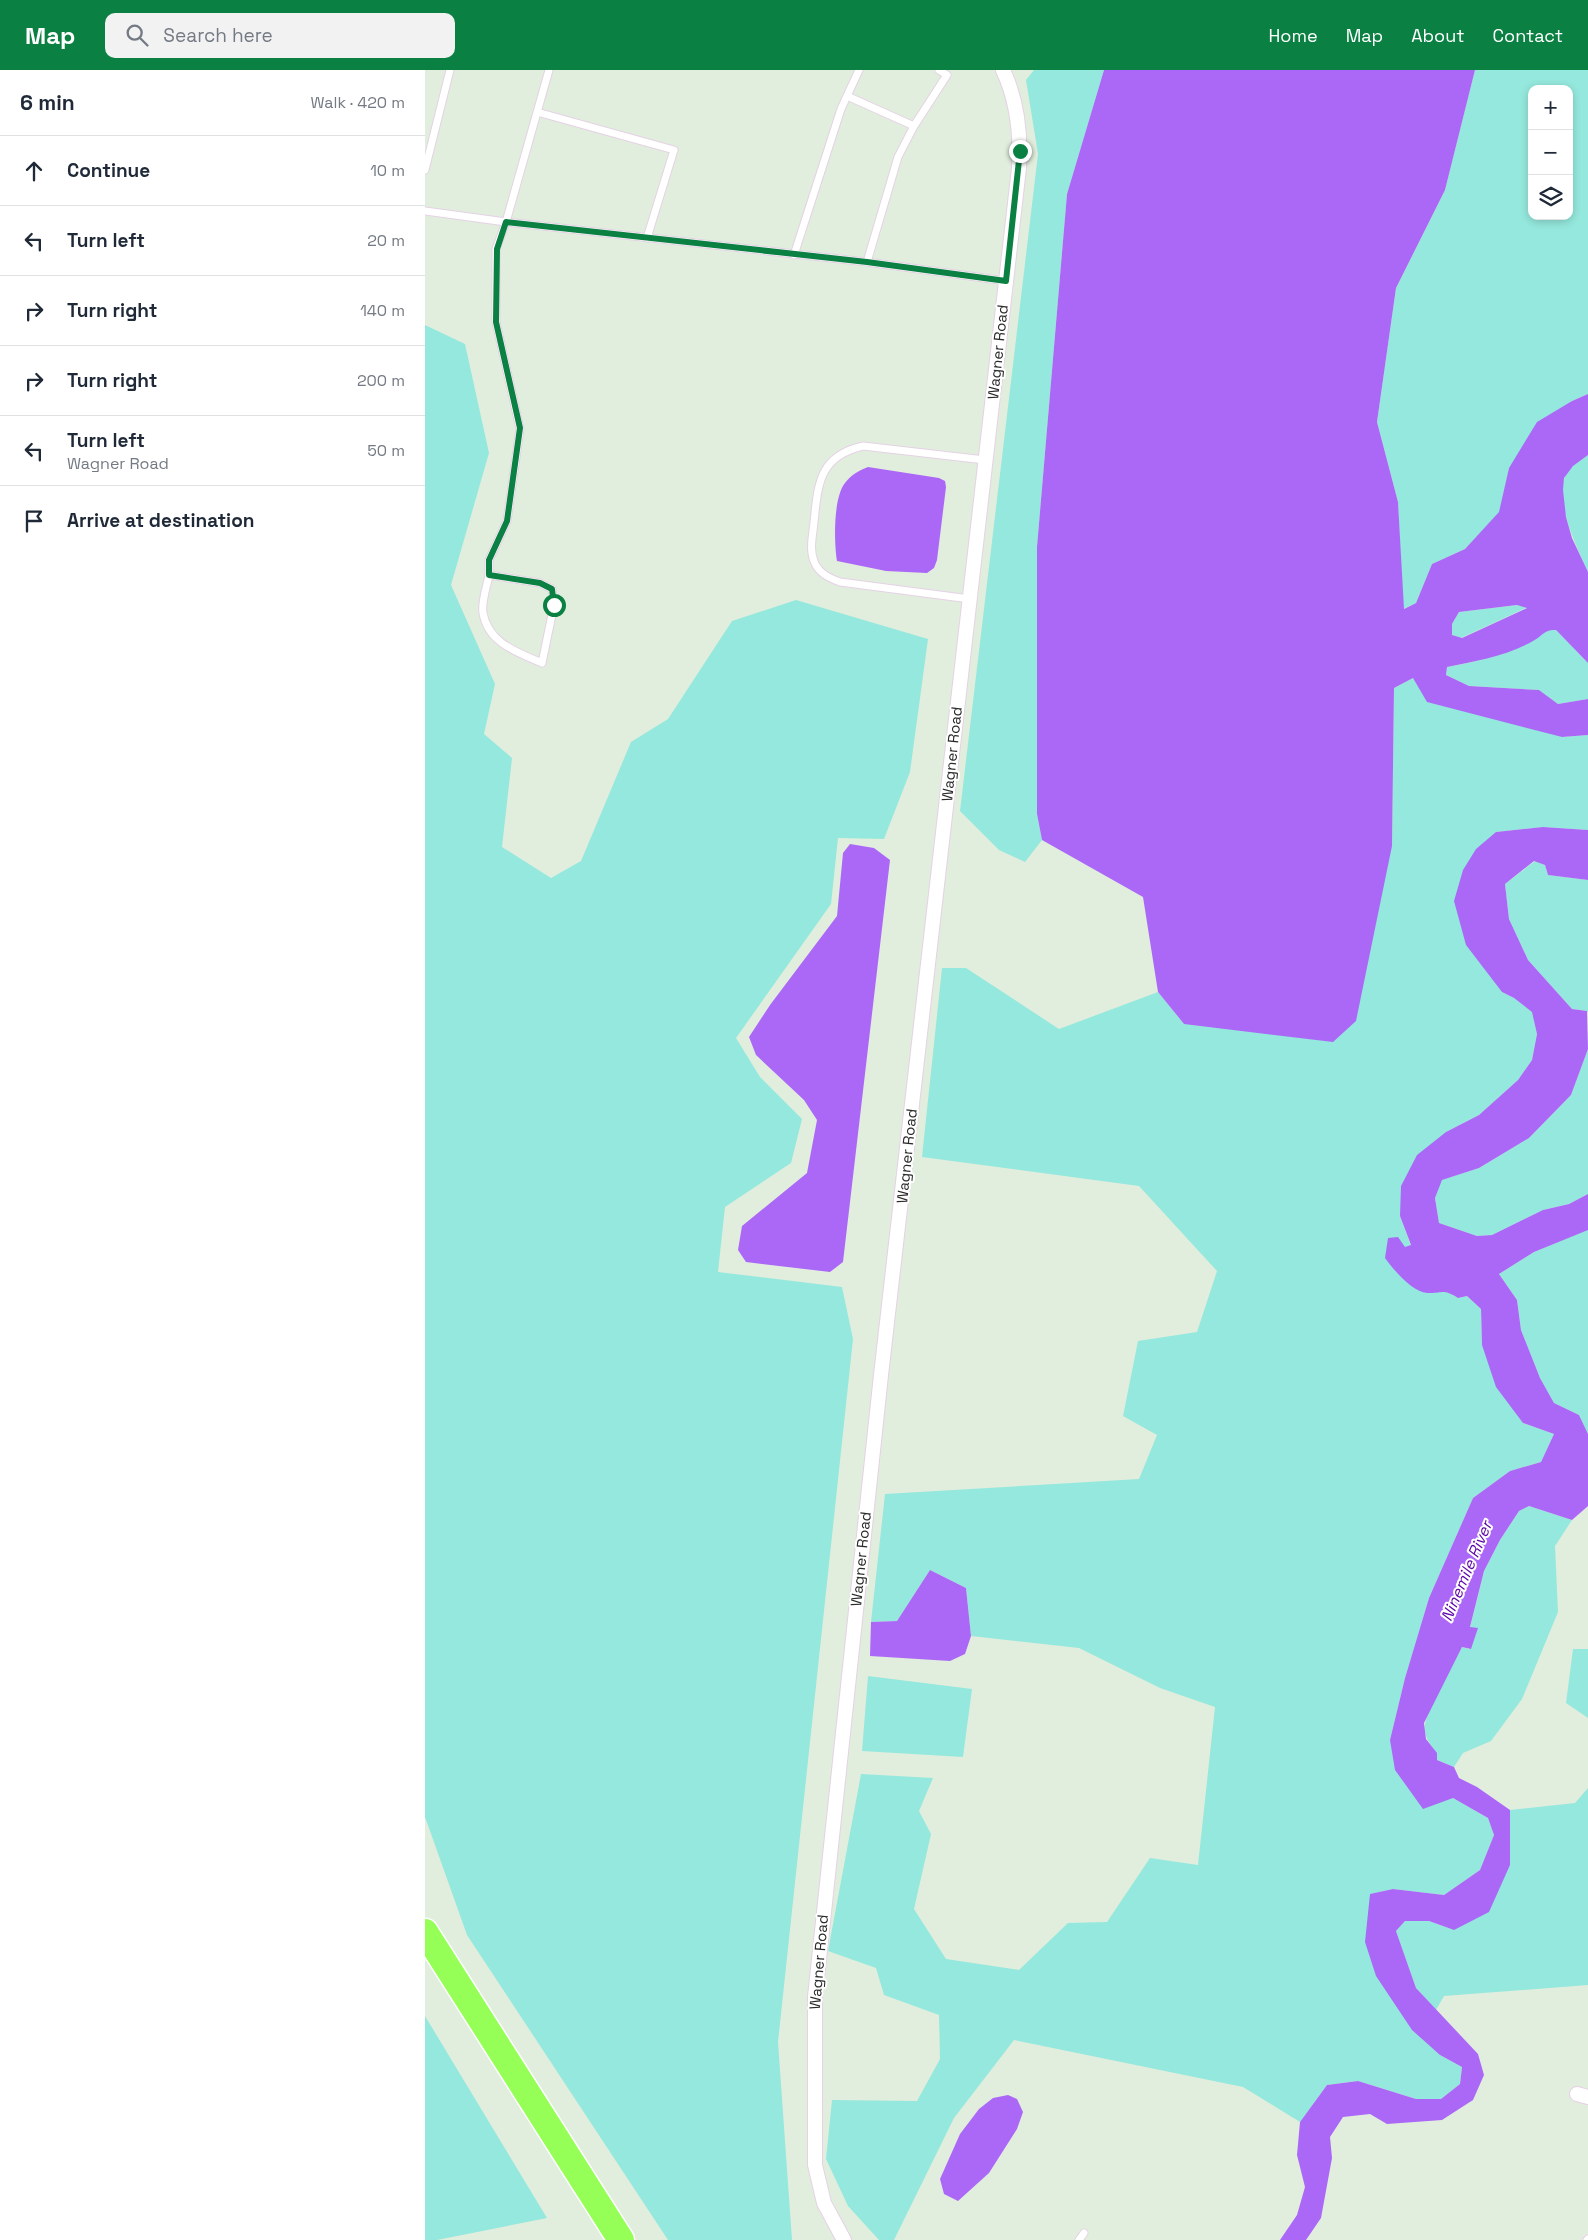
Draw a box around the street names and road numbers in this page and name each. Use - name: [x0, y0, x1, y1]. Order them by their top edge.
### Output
- street label: Wagner Road: [983, 303, 1012, 400]
- street label: Wagner Road: [937, 705, 966, 802]
- street label: Wagner Road: [892, 1107, 921, 1204]
- street label: Wagner Road: [846, 1510, 875, 1607]
- street label: Wagner Road: [805, 1914, 832, 2010]

